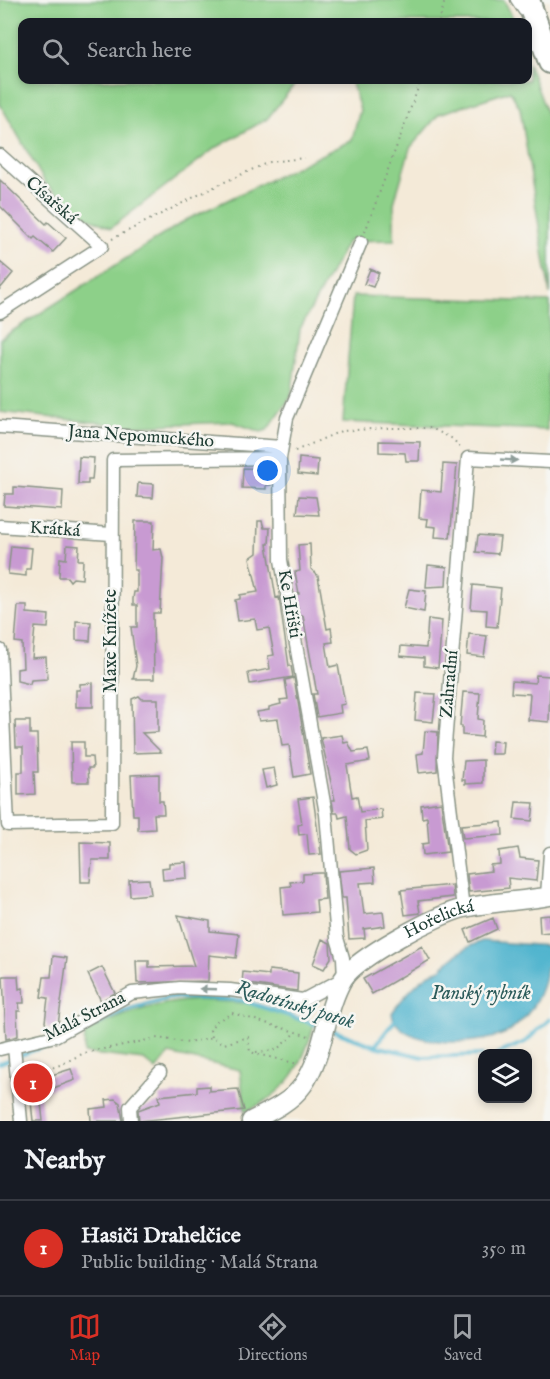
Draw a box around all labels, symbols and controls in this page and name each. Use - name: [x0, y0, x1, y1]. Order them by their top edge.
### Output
- search box: [18, 18, 532, 84]
- icon: search: [39, 35, 72, 68]
- text: Search here: [87, 37, 192, 65]
- street label: Císařská: [20, 172, 82, 230]
- street label: Jana Nepomuckého: [65, 420, 215, 454]
- one-way arrow: [500, 455, 519, 465]
- your location: [253, 456, 282, 485]
- street label: Krátká: [29, 517, 81, 543]
- street label: Ke Hřišti: [272, 568, 306, 640]
- street label: Maxe Knížete: [100, 589, 123, 693]
- street label: Zahradní: [436, 648, 465, 719]
- street label: Hořelická: [400, 895, 476, 944]
- water label: Radotínský potok: [233, 975, 357, 1035]
- water label: Panský rybník: [431, 981, 531, 1006]
- one-way arrow: [198, 984, 217, 994]
- street label: Malá Strana: [40, 987, 130, 1047]
- map controls: [478, 1049, 532, 1103]
- button: layers: [478, 1049, 532, 1103]
- pin: 1: [14, 1060, 52, 1106]
- text: Nearby: [24, 1144, 105, 1177]
- text: Hasiči Drahelčice: [81, 1222, 241, 1250]
- text: 1: [40, 1236, 47, 1261]
- text: 350 m: [482, 1236, 526, 1261]
- text: Public building · Malá Strana: [81, 1250, 318, 1275]
- tab: Map: [68, 1310, 101, 1366]
- tab: Directions: [238, 1310, 307, 1366]
- tab: Saved: [444, 1310, 482, 1366]

